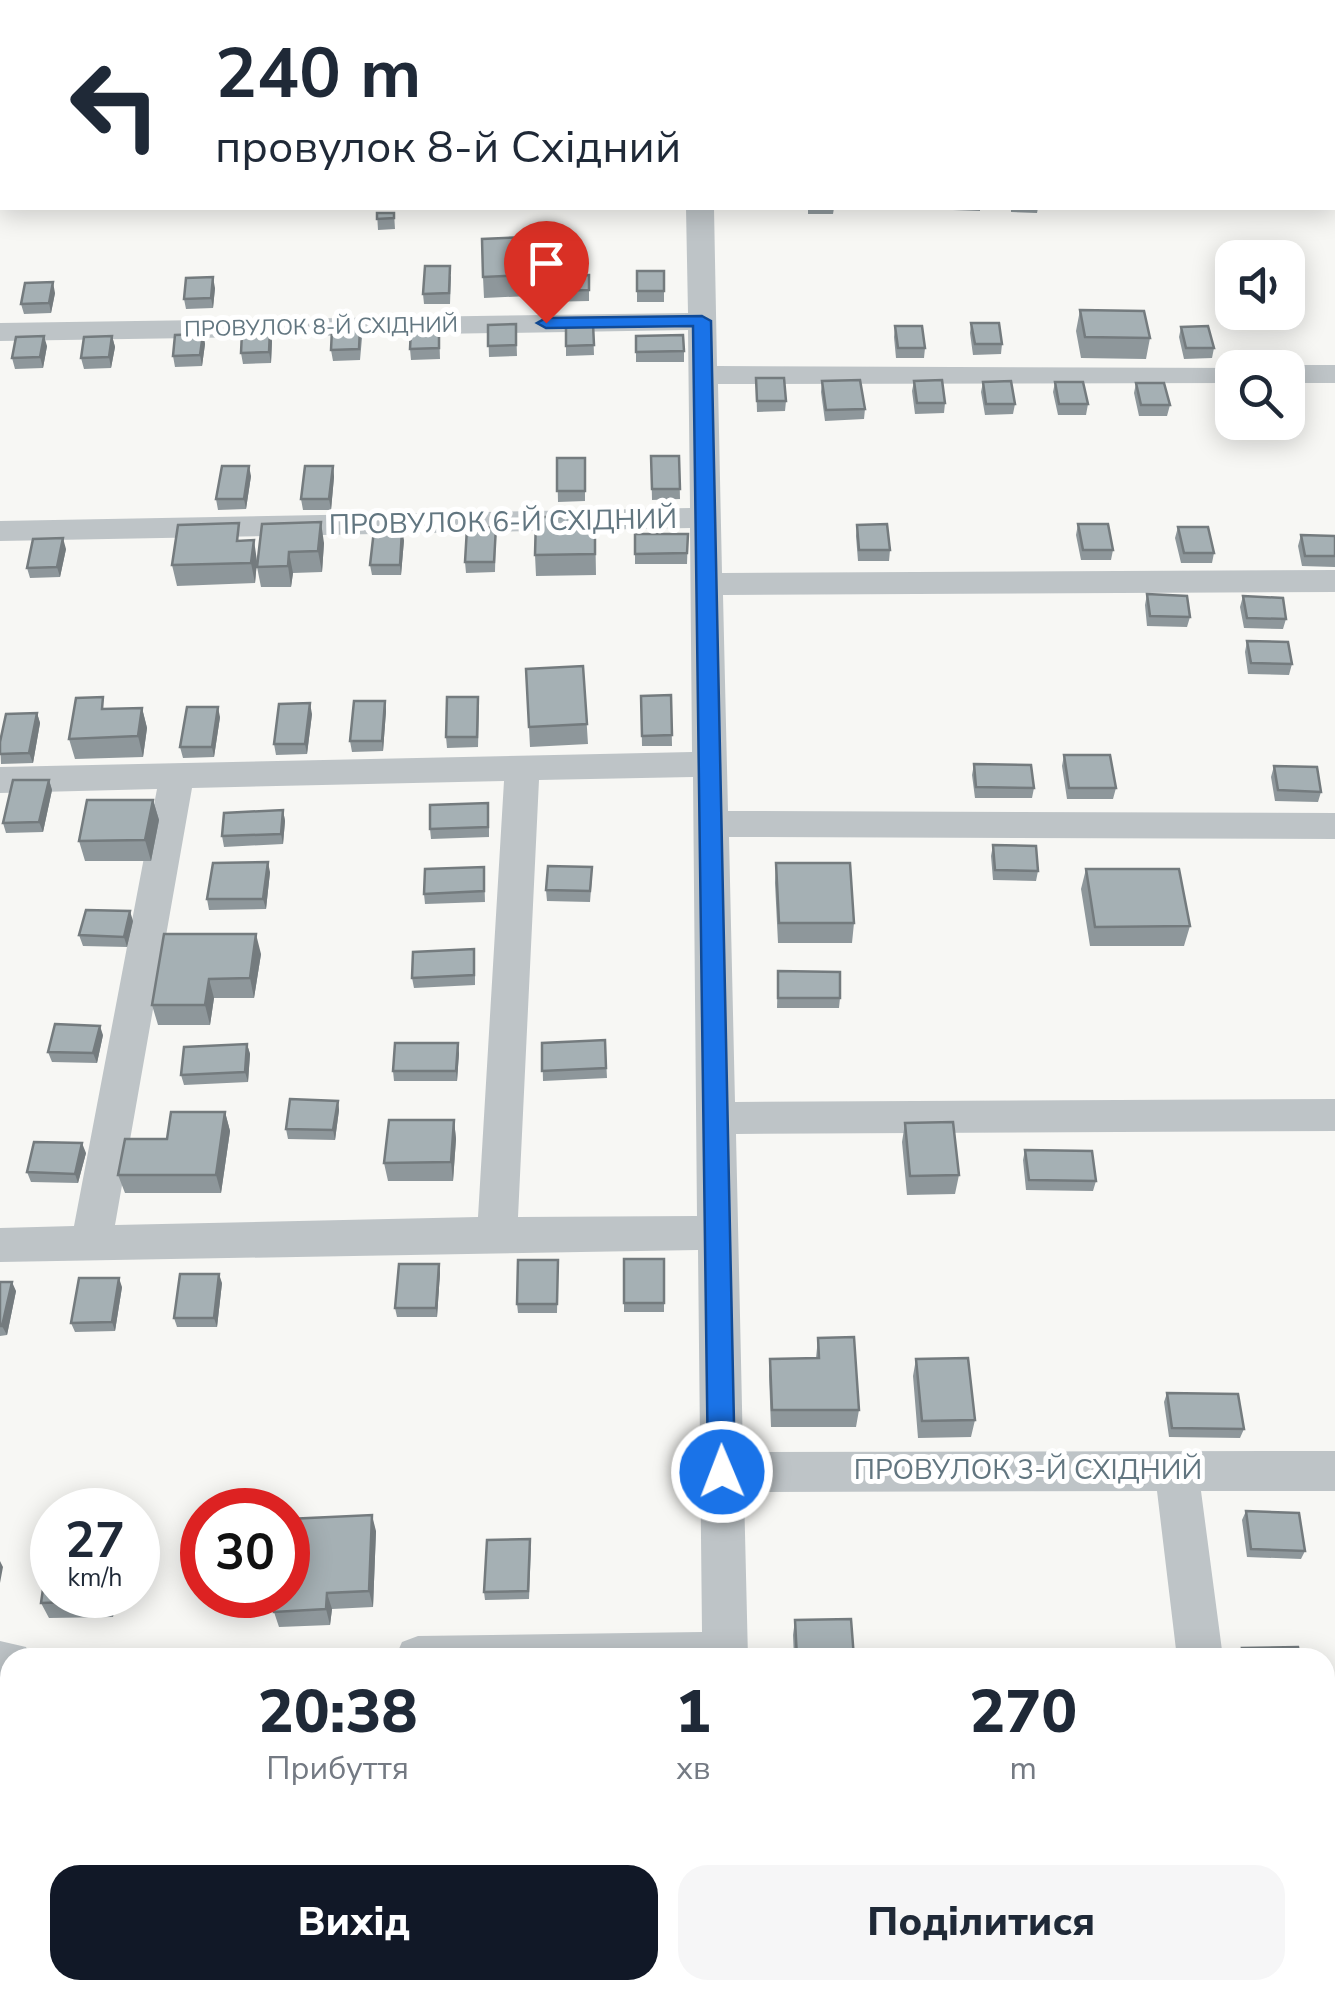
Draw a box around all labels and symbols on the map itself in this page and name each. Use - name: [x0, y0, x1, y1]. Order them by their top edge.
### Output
- pin: [504, 221, 589, 324]
- street label: ПРОВУЛОК 8-Й СХІДНИЙ: [184, 310, 458, 344]
- street label: ПРОВУЛОК 6-Й СХІДНИЙ: [329, 500, 677, 544]
- position arrow: [670, 1420, 774, 1524]
- street label: ПРОВУЛОК 3-Й СХІДНИЙ: [854, 1451, 1202, 1489]
- speed limit sign: 30: [180, 1488, 310, 1618]

